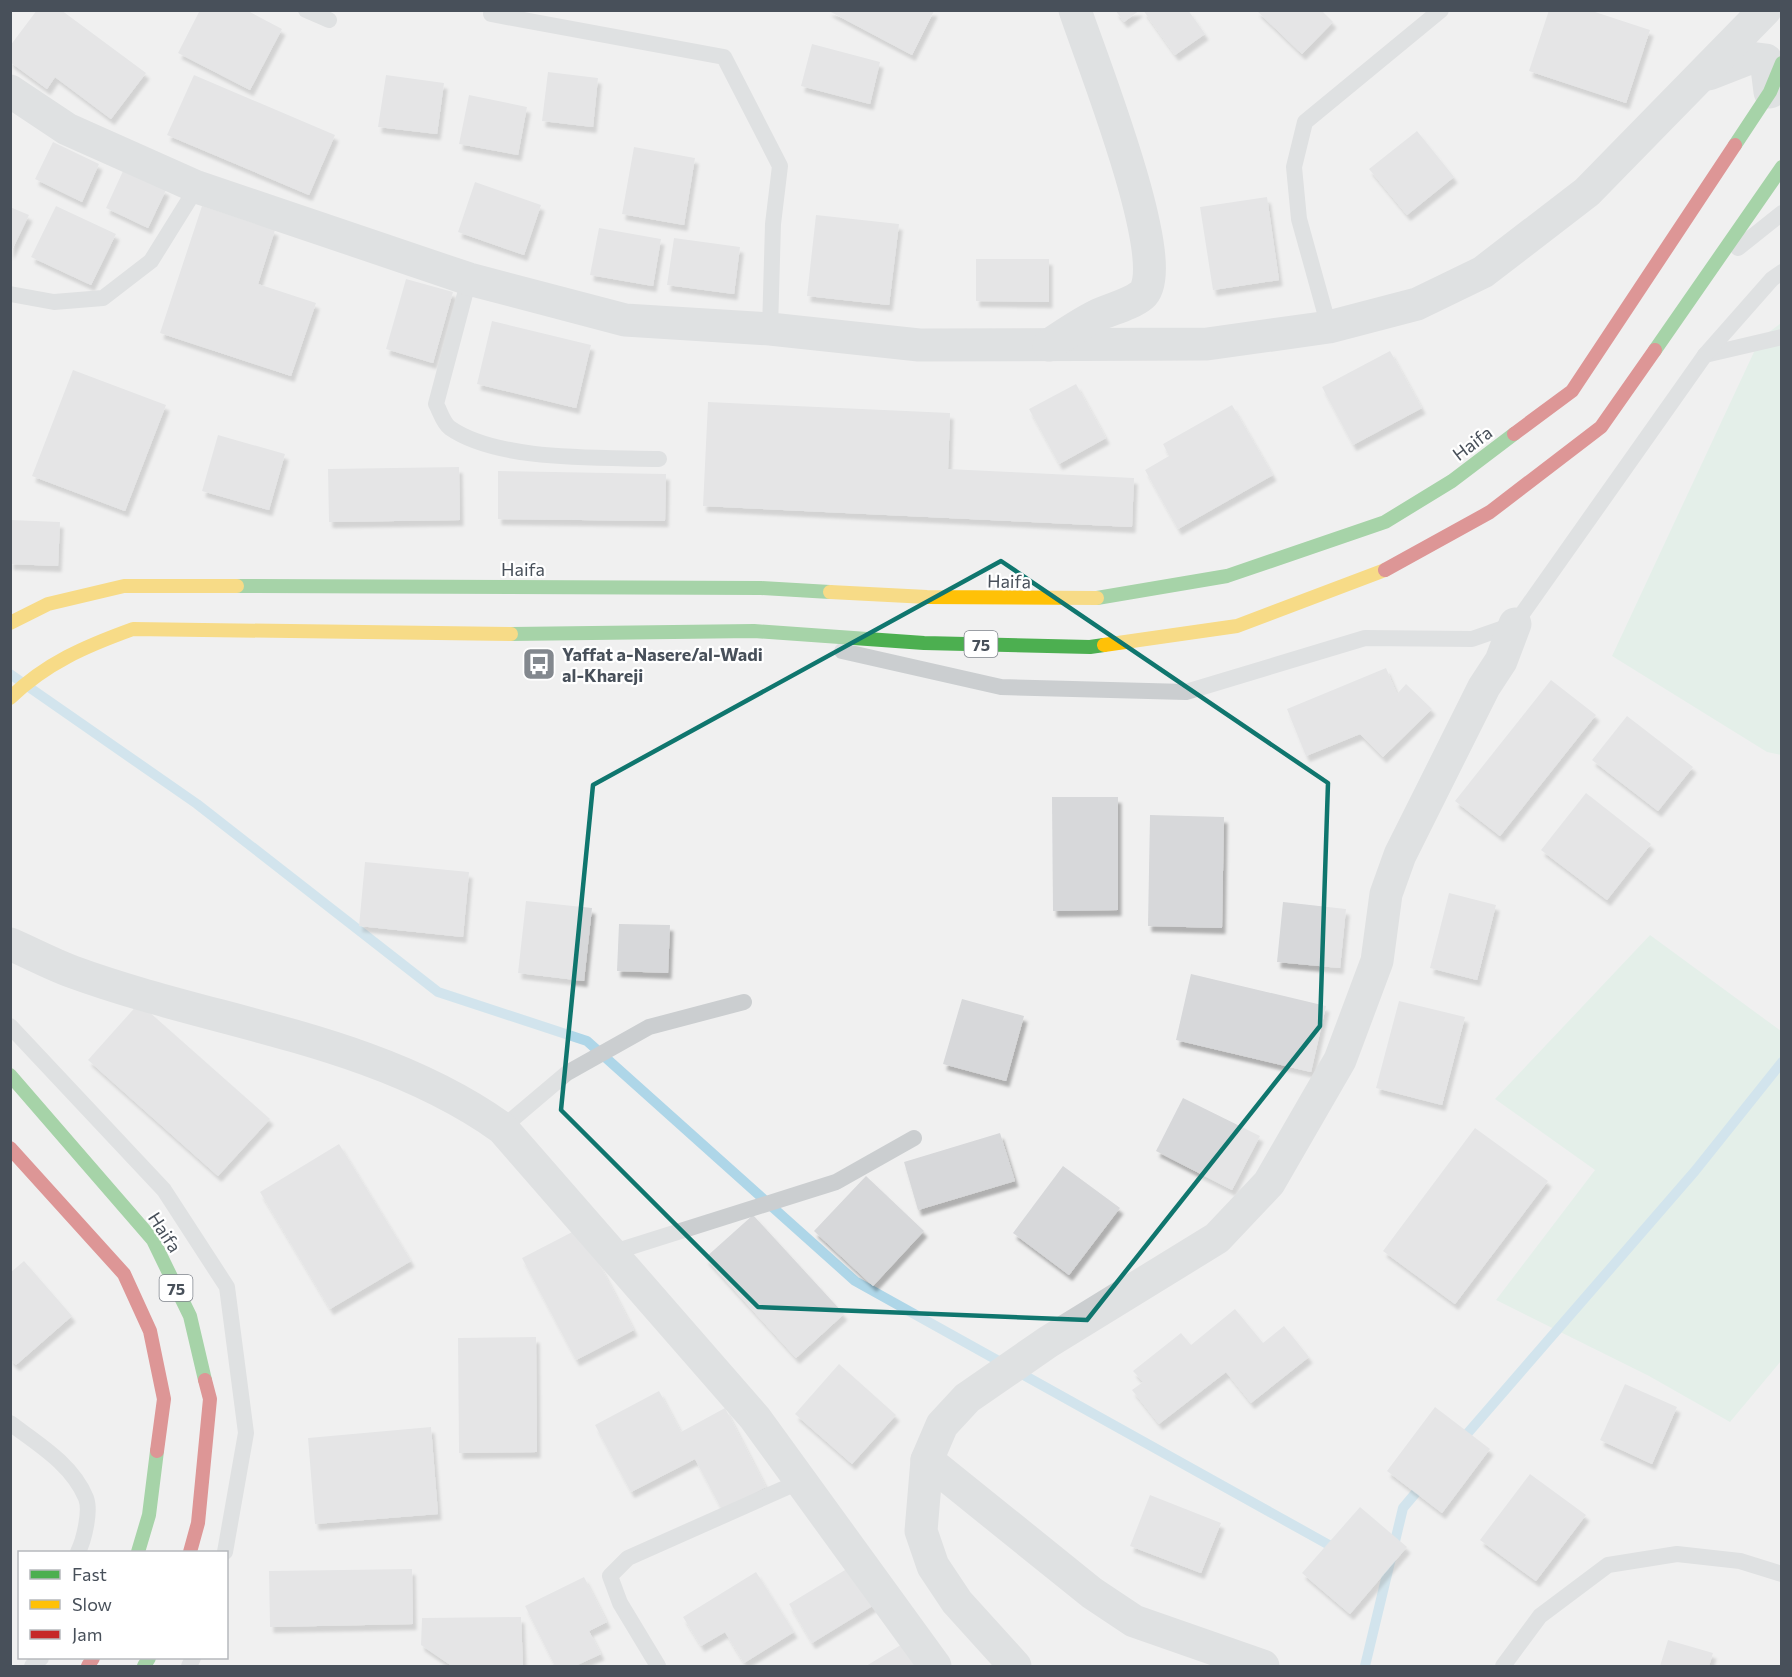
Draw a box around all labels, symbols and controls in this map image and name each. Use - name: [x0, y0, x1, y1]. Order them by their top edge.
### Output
- street label: Haifa: [1448, 421, 1496, 465]
- street label: Haifa: [501, 558, 545, 580]
- street label: Haifa: [987, 570, 1031, 592]
- road number: 75: [964, 631, 998, 657]
- place label: Yaffat a-Nasere/al-Wadi al-Khareji: [562, 643, 763, 686]
- bus stop icon: Yaffat a-Nasere/al-Wadi al-Khareji: [521, 646, 557, 682]
- street label: Haifa: [144, 1208, 186, 1256]
- road number: 75: [160, 1275, 192, 1301]
- legend: [18, 1551, 228, 1659]
- text: Fast: [72, 1563, 107, 1585]
- text: Slow: [72, 1593, 112, 1615]
- text: Jam: [72, 1623, 102, 1645]

